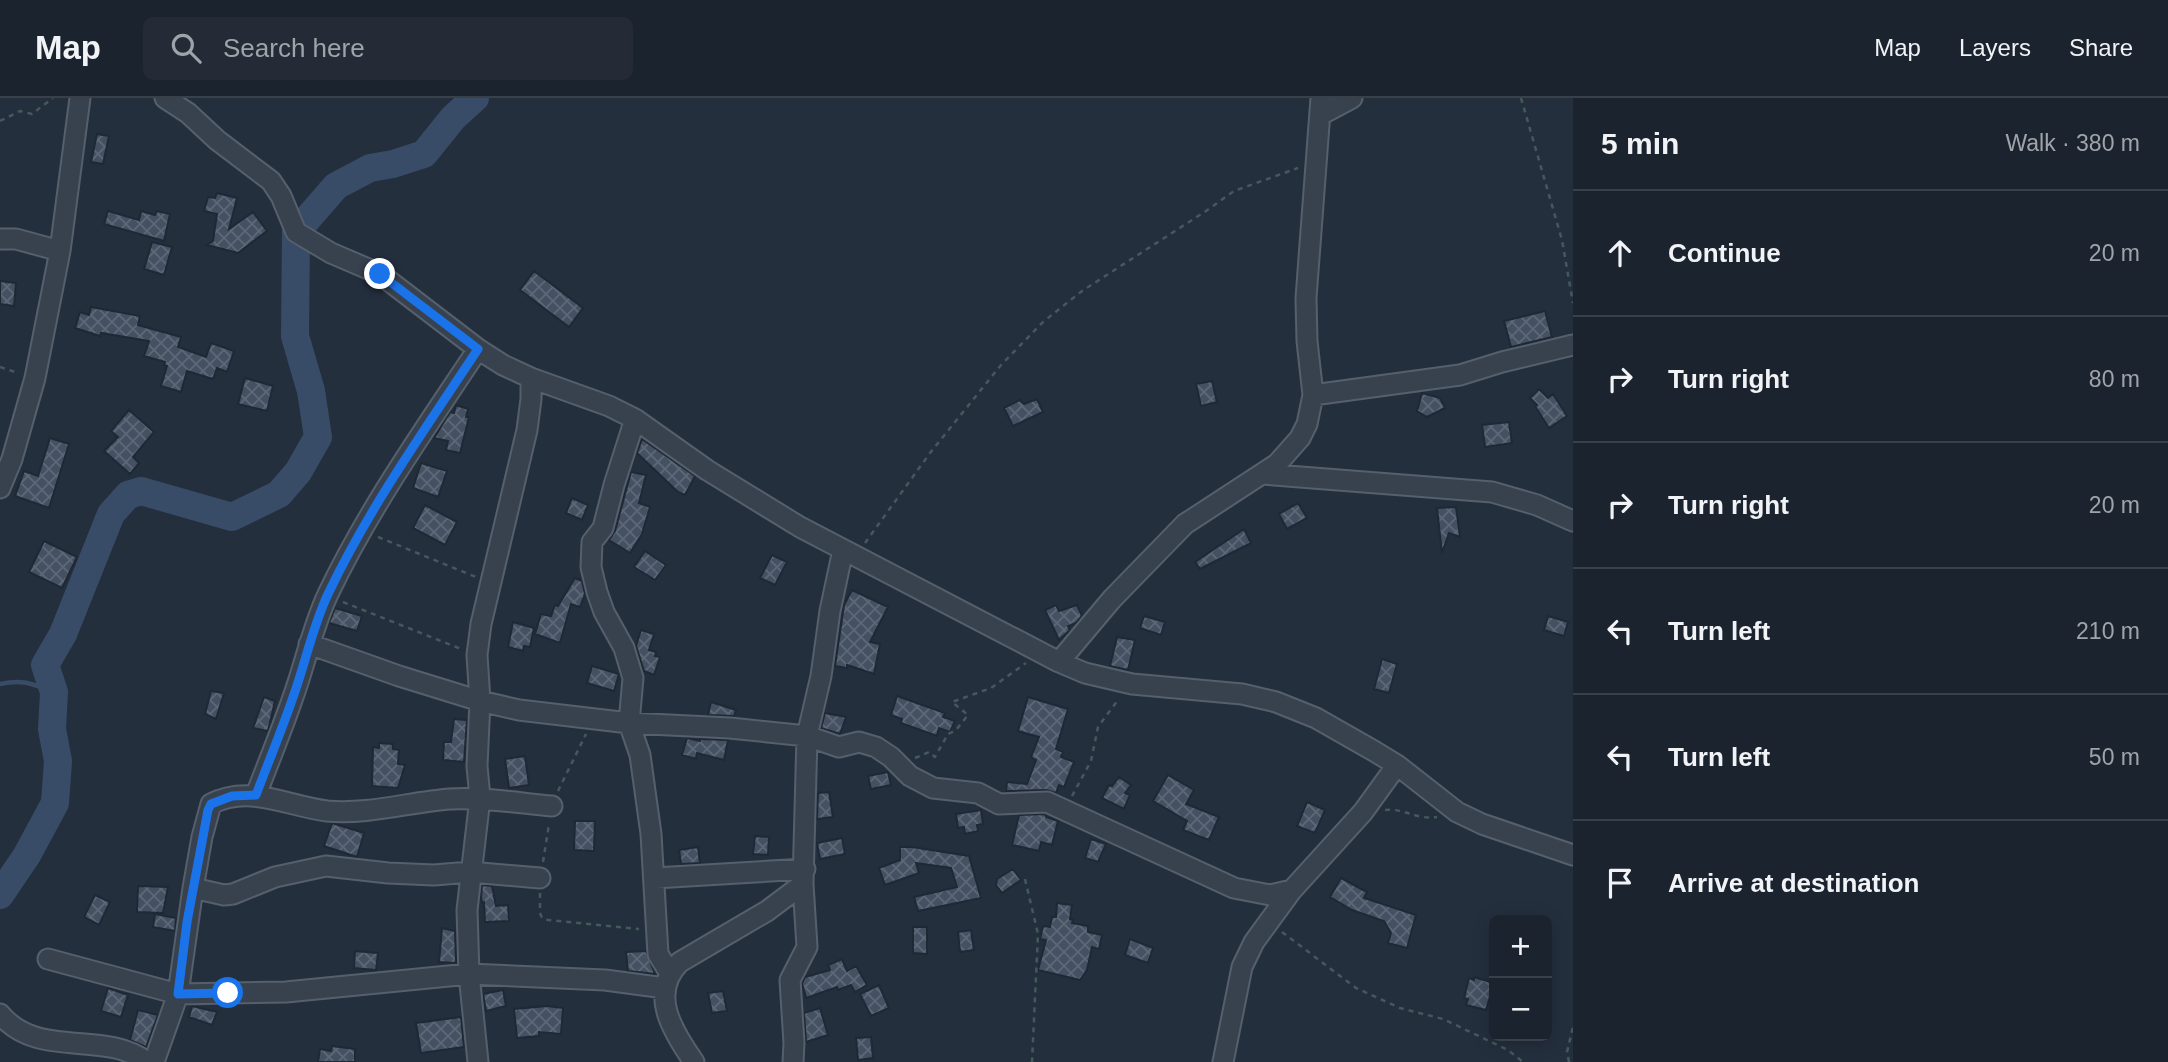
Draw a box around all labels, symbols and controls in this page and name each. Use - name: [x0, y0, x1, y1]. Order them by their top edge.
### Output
- search box: [143, 17, 633, 80]
- text: Map: [35, 29, 101, 66]
- icon: search: [167, 29, 205, 67]
- text: Search here: [223, 33, 365, 63]
- text: Map: [1874, 34, 1921, 61]
- text: Layers: [1959, 34, 2031, 61]
- text: Share: [2069, 34, 2133, 61]
- text: 5 min: [1601, 127, 1679, 160]
- text: Walk · 380 m: [2005, 130, 2140, 156]
- icon: ahead: [1601, 234, 1639, 272]
- text: Continue: [1668, 238, 1781, 268]
- text: 20 m: [2089, 240, 2140, 266]
- route end: [364, 258, 395, 289]
- icon: right: [1601, 360, 1639, 398]
- text: Turn right: [1668, 364, 1789, 394]
- text: 80 m: [2089, 366, 2140, 392]
- icon: right: [1601, 486, 1639, 524]
- text: Turn right: [1668, 490, 1789, 520]
- text: 20 m: [2089, 492, 2140, 518]
- icon: left: [1601, 612, 1639, 650]
- text: Turn left: [1668, 616, 1770, 646]
- text: 210 m: [2076, 618, 2140, 644]
- icon: left: [1601, 738, 1639, 776]
- text: Turn left: [1668, 742, 1770, 772]
- text: 50 m: [2089, 744, 2140, 770]
- icon: arrive: [1601, 864, 1639, 902]
- text: Arrive at destination: [1668, 868, 1919, 898]
- map controls: [1489, 915, 1552, 1041]
- button: +: [1489, 915, 1552, 978]
- route start: [212, 977, 243, 1008]
- button: −: [1489, 978, 1552, 1041]

